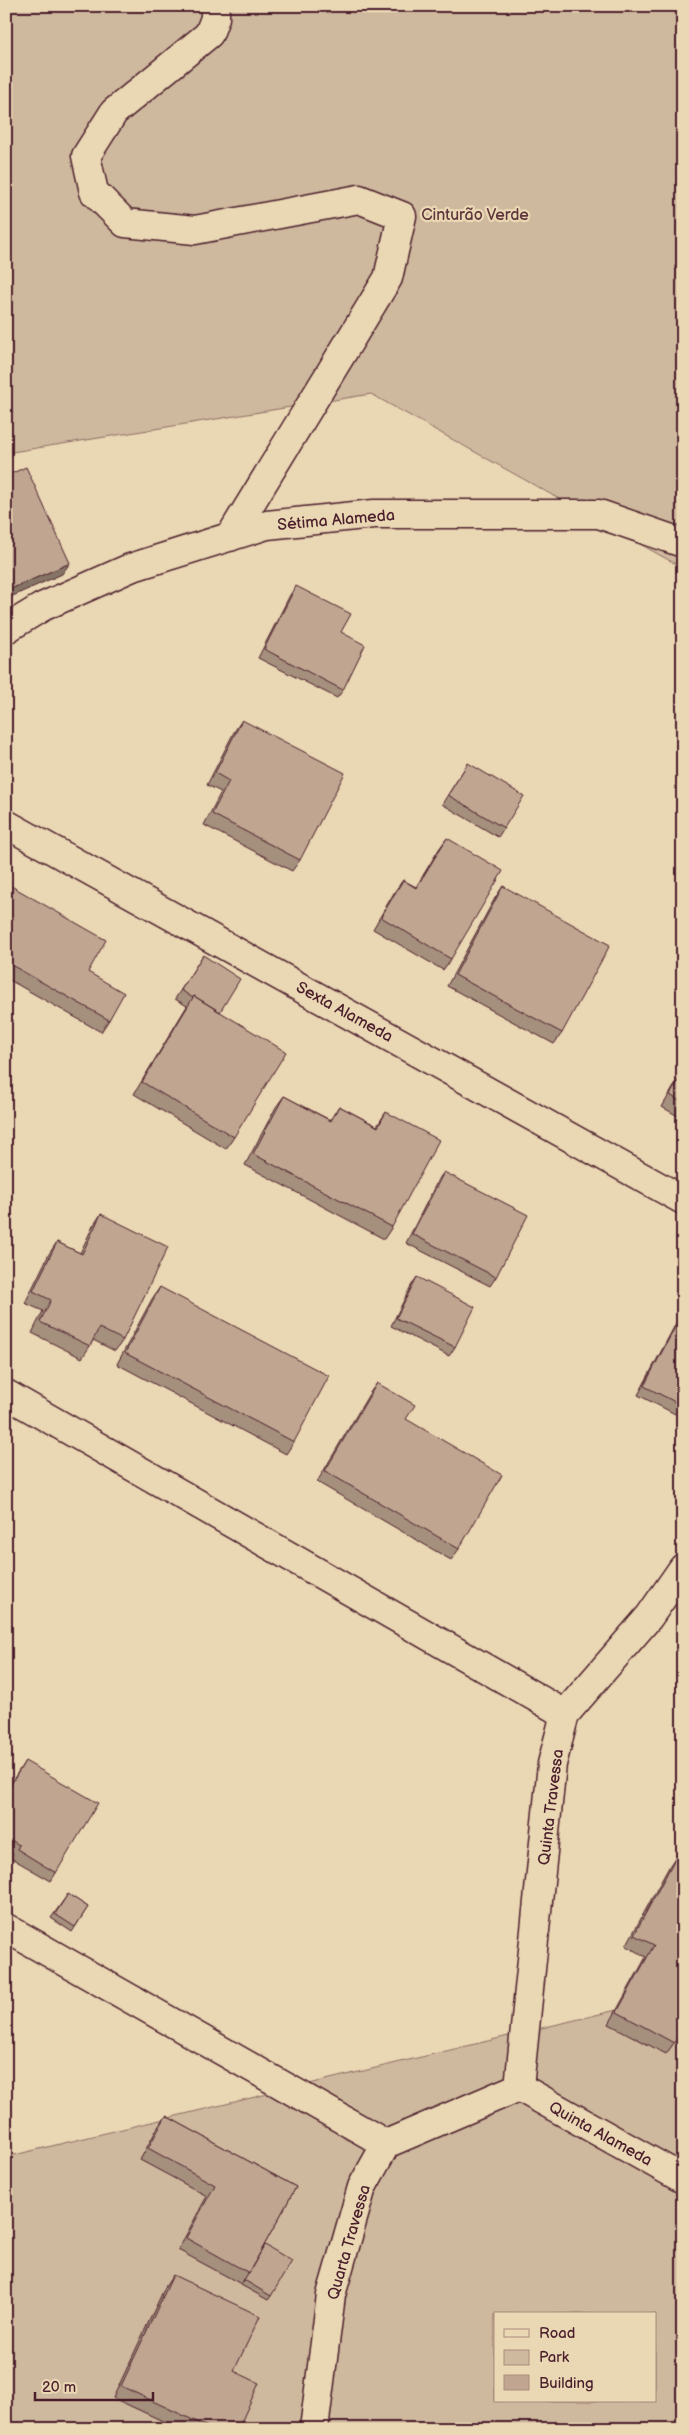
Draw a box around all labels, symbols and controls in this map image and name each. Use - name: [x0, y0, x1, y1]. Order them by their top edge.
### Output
- park label: Cinturão Verde: [421, 206, 529, 225]
- street label: Sétima Alameda: [277, 506, 396, 535]
- street label: Sexta Alameda: [293, 978, 396, 1047]
- street label: Quinta Travessa: [535, 1748, 568, 1866]
- street label: Quinta Alameda: [545, 2098, 655, 2171]
- street label: Quarta Travessa: [324, 2183, 375, 2302]
- legend: [494, 2312, 656, 2402]
- text: Road: [539, 2324, 575, 2343]
- text: Park: [539, 2348, 570, 2367]
- scale bar: [35, 2370, 152, 2402]
- text: Building: [539, 2374, 594, 2393]
- text: 20 m: [42, 2378, 76, 2397]

